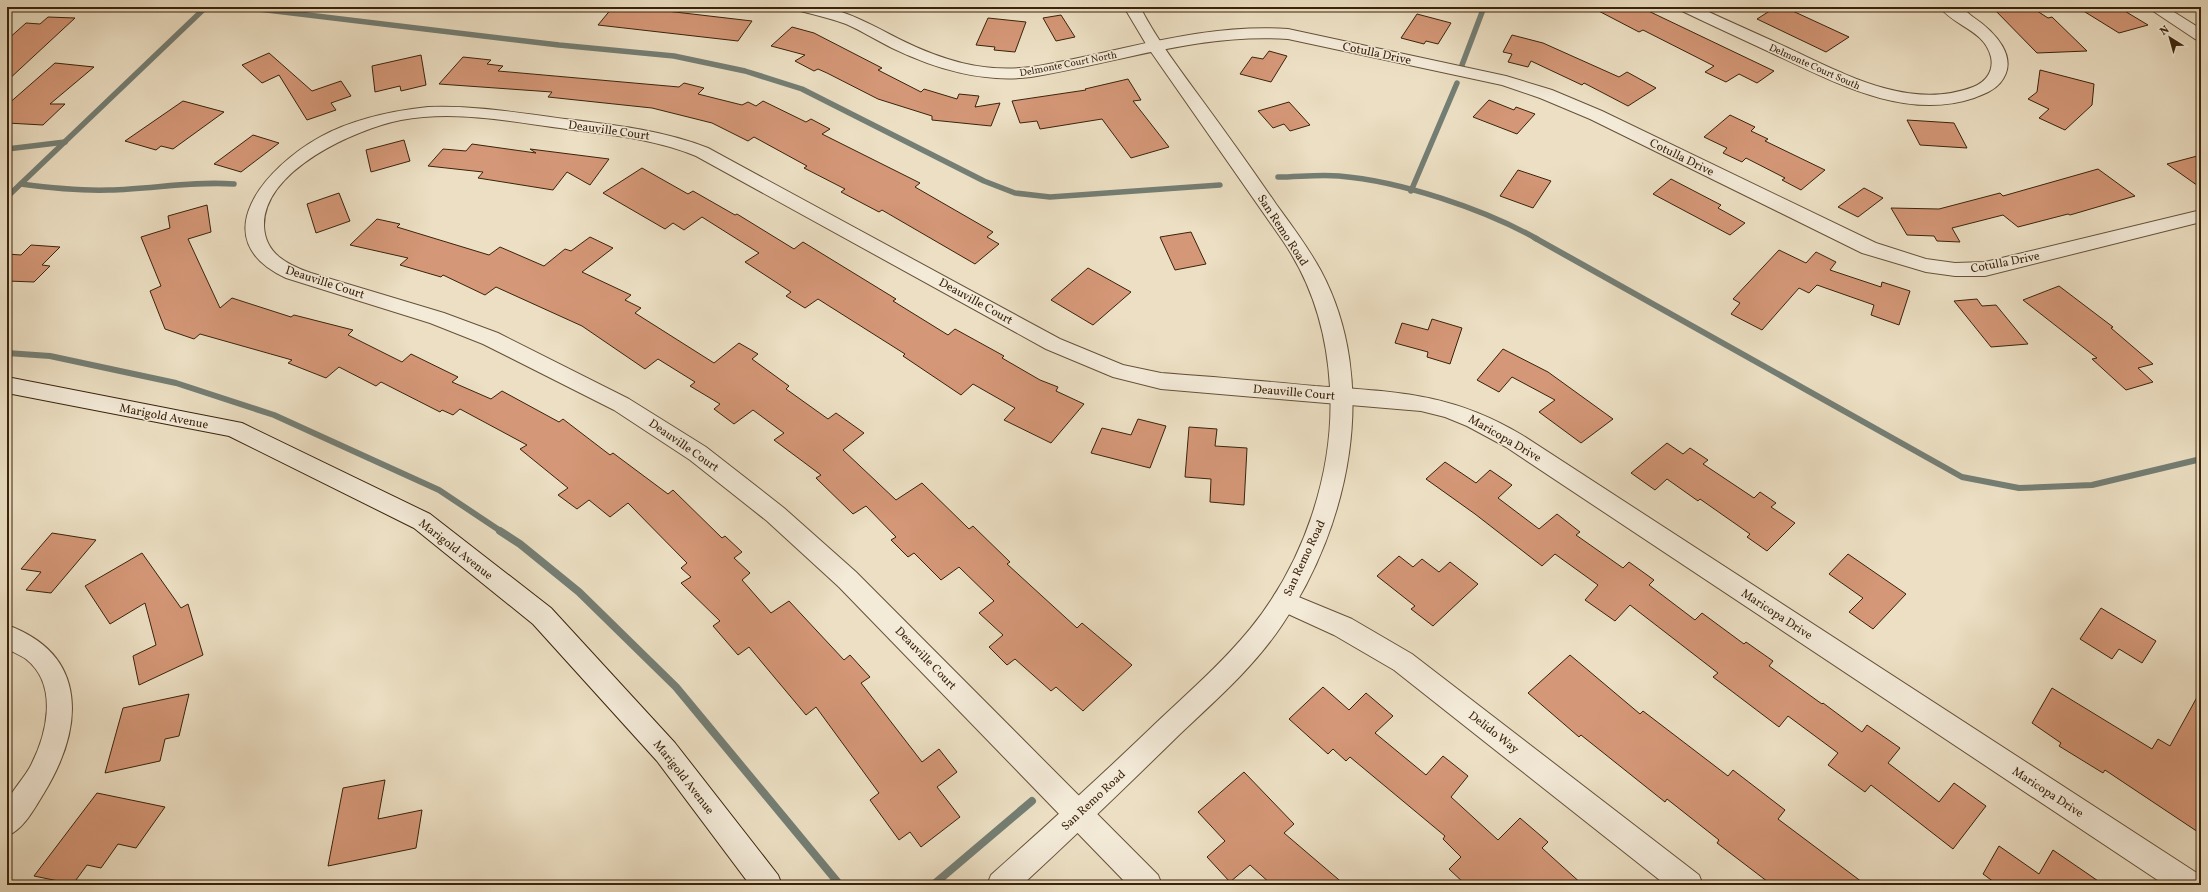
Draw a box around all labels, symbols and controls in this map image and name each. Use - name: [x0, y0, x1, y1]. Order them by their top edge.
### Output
- north arrow: [2150, 18, 2190, 58]
- text: N: [2157, 23, 2173, 40]
- street label: Cotulla Drive: [1341, 39, 1413, 69]
- street label: Delmonte Court South: [1767, 40, 1862, 93]
- street label: Delmonte Court North: [1018, 48, 1118, 80]
- street label: Deauville Court: [567, 117, 651, 145]
- street label: Cotulla Drive: [1647, 135, 1717, 181]
- street label: San Remo Road: [1253, 192, 1311, 270]
- street label: Cotulla Drive: [1969, 248, 2041, 278]
- street label: Deauville Court: [283, 263, 366, 303]
- street label: Deauville Court: [936, 275, 1015, 329]
- street label: Deauville Court: [1252, 381, 1336, 405]
- street label: Marigold Avenue: [118, 401, 210, 433]
- street label: Maricopa Drive: [1465, 411, 1544, 466]
- street label: Deauville Court: [645, 416, 722, 476]
- street label: Marigold Avenue: [415, 516, 496, 584]
- street label: San Remo Road: [1280, 518, 1330, 599]
- street label: Maricopa Drive: [1738, 586, 1815, 644]
- street label: Deauville Court: [891, 624, 960, 694]
- street label: Delido Way: [1465, 708, 1522, 758]
- street label: Marigold Avenue: [649, 737, 717, 818]
- street label: Maricopa Drive: [2009, 764, 2086, 822]
- street label: San Remo Road: [1058, 767, 1129, 835]

